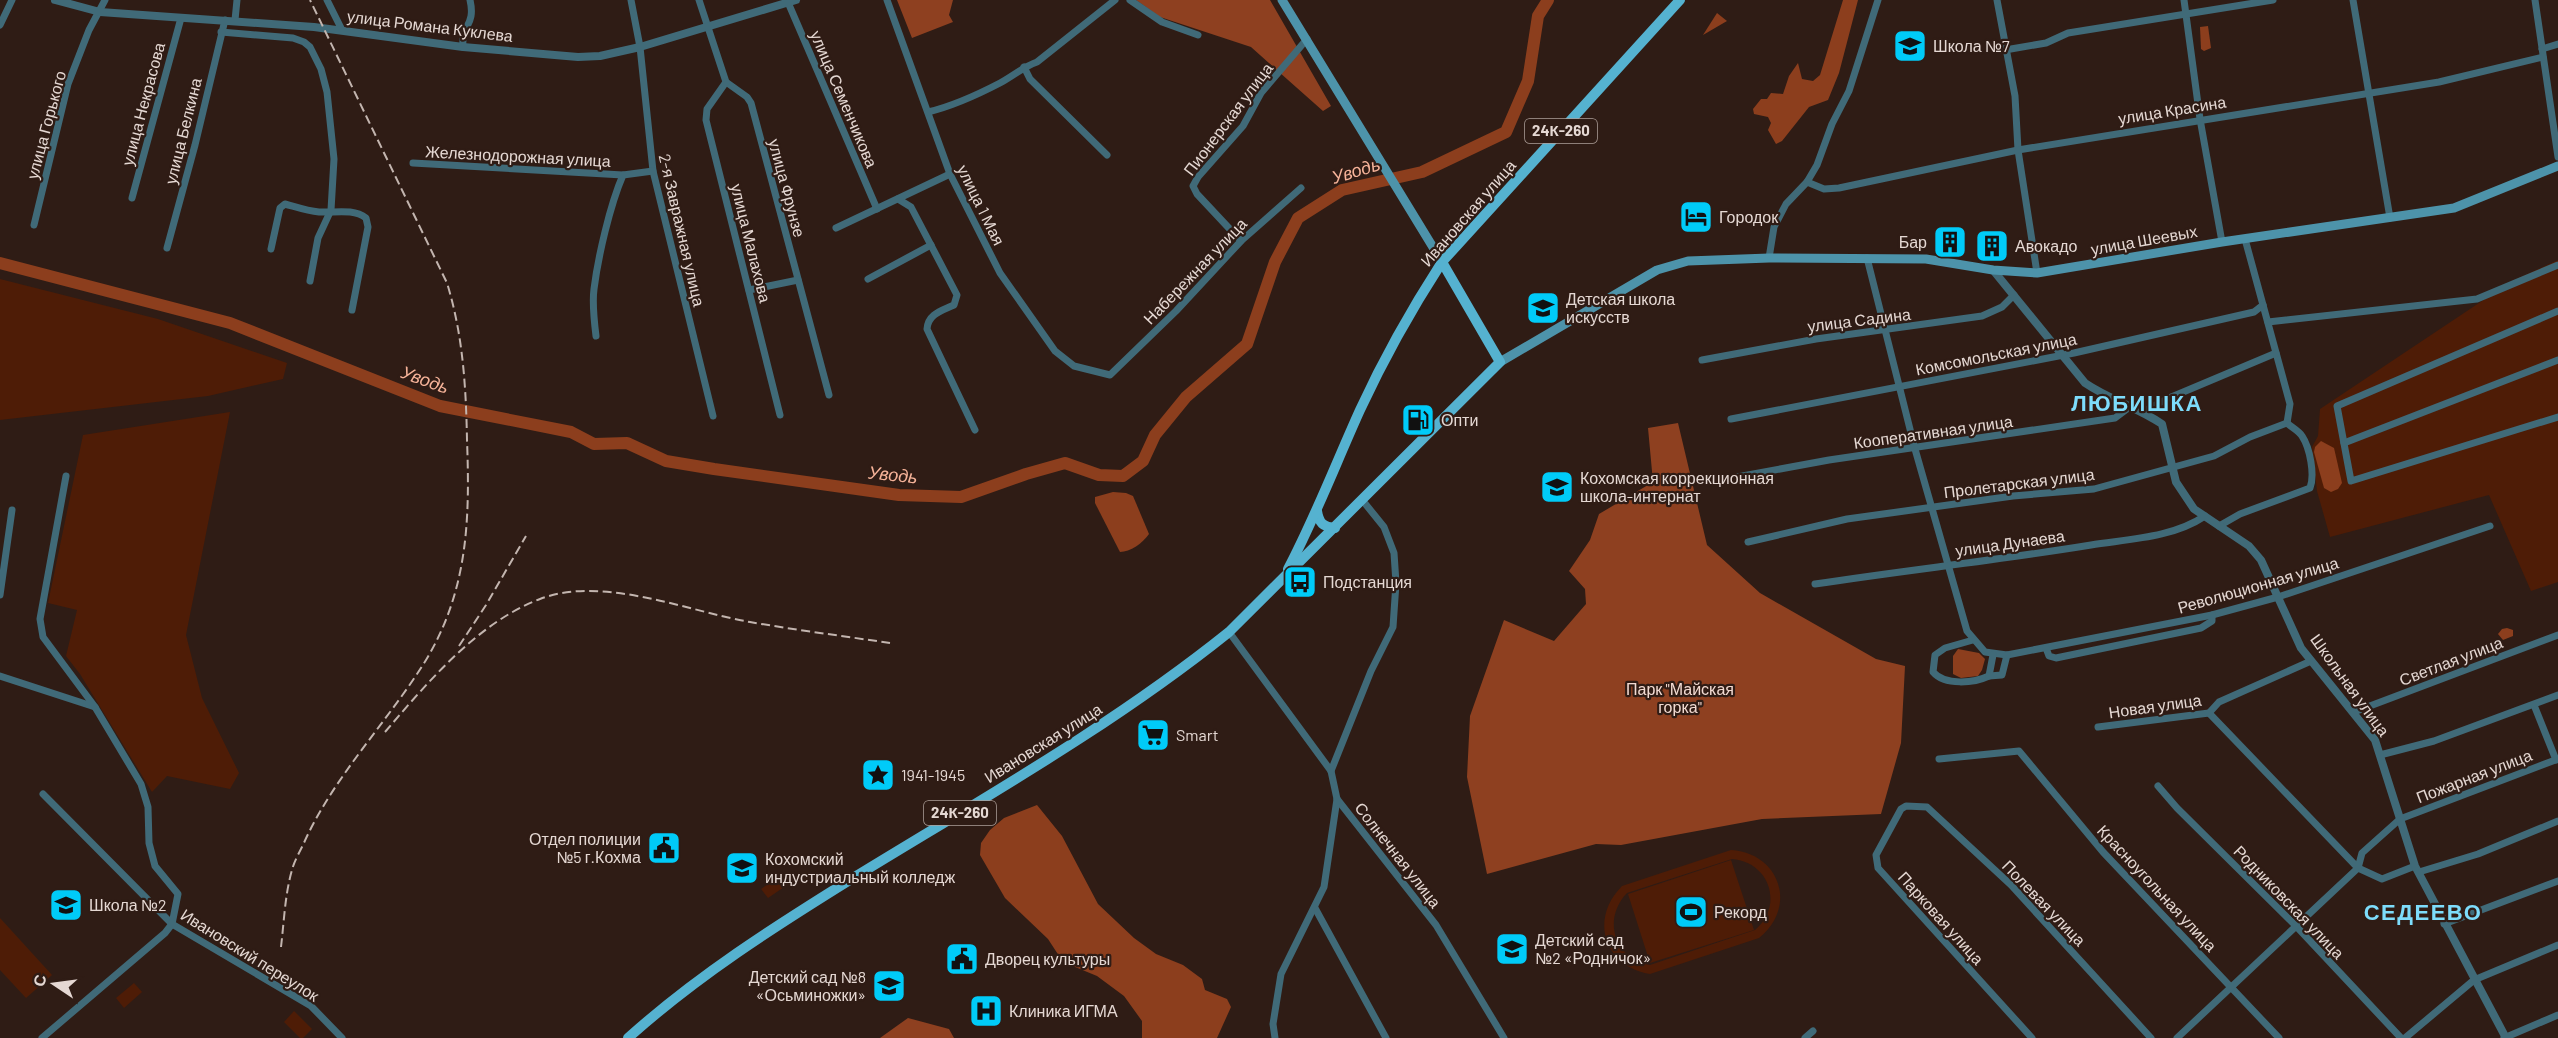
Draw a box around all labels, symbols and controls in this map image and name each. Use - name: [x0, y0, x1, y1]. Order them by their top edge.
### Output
- street label: улица Романа Куклева: [346, 6, 514, 45]
- street label: улица Семенчикова: [807, 27, 882, 170]
- school or university icon: Школа №7: [1892, 28, 1928, 64]
- place label: Школа №7: [1933, 36, 2010, 55]
- street label: улица Некрасова: [117, 40, 168, 168]
- street label: Пионерская улица: [1179, 59, 1276, 179]
- street label: улица Горького: [22, 69, 69, 181]
- street label: улица Белкина: [160, 76, 205, 186]
- street label: улица Красина: [2117, 92, 2227, 127]
- road number: 24К-260: [1525, 119, 1597, 143]
- street label: улица Фрунзе: [765, 137, 810, 239]
- street label: Железнодорожная улица: [425, 141, 611, 170]
- street label: 2-я Завражная улица: [656, 152, 709, 308]
- water label: Уводь: [1328, 152, 1383, 188]
- street label: Ивановская улица: [1416, 155, 1519, 270]
- street label: улица 1 Мая: [954, 161, 1009, 248]
- street label: улица Малахова: [728, 182, 775, 304]
- hotel icon: Городок: [1678, 199, 1714, 235]
- place label: Городок: [1719, 207, 1779, 226]
- street label: Набережная улица: [1139, 214, 1250, 328]
- street label: улица Шеевых: [2089, 221, 2199, 258]
- building icon: Бар: [1932, 224, 1968, 260]
- building icon: Авокадо: [1974, 228, 2010, 264]
- place label: Бар: [1899, 232, 1927, 251]
- place label: Авокадо: [2015, 236, 2077, 255]
- place label: Детская школа искусств: [1566, 289, 1675, 326]
- school or university icon: Детская школа искусств: [1525, 290, 1561, 326]
- street label: улица Садина: [1806, 304, 1912, 335]
- street label: Комсомольская улица: [1914, 329, 2078, 378]
- water label: Уводь: [397, 360, 452, 398]
- district label: ЛЮБИШКА: [2071, 389, 2203, 415]
- fuel station icon: Опти: [1400, 402, 1436, 438]
- place label: Опти: [1441, 410, 1478, 429]
- street label: Кооперативная улица: [1852, 411, 2014, 452]
- water label: Уводь: [866, 460, 919, 488]
- street label: Пролетарская улица: [1942, 464, 2095, 501]
- place label: Кохомская коррекционная школа-интернат: [1580, 468, 1774, 505]
- school or university icon: Кохомская коррекционная школа-интернат: [1539, 469, 1575, 505]
- street label: улица Дунаева: [1954, 525, 2066, 560]
- street label: Революционная улица: [2175, 552, 2341, 617]
- bus stop icon: Подстанция: [1282, 564, 1318, 600]
- place label: Подстанция: [1323, 572, 1412, 591]
- street label: Школьная улица: [2307, 630, 2394, 740]
- street label: Светлая улица: [2396, 632, 2505, 689]
- park label: Парк "Майская горка": [1626, 679, 1734, 716]
- street label: Новая улица: [2107, 690, 2203, 721]
- street label: Ивановская улица: [981, 699, 1105, 786]
- supermarket icon: Smart: [1135, 717, 1171, 753]
- place label: Smart: [1176, 725, 1219, 744]
- street label: Пожарная улица: [2413, 745, 2534, 806]
- place icon: 1941-1945: [860, 757, 896, 793]
- place label: 1941-1945: [901, 765, 965, 784]
- street label: Солнечная улица: [1351, 798, 1446, 911]
- road number: 24К-260: [924, 801, 996, 825]
- street label: Красноугольная улица: [2094, 820, 2221, 955]
- place label: Отдел полиции №5 г.Кохма: [529, 829, 641, 866]
- public building icon: Отдел полиции №5 г.Кохма: [646, 830, 682, 866]
- street label: Родниковская улица: [2230, 841, 2348, 962]
- place label: Кохомский индустриальный колледж: [765, 849, 955, 886]
- school or university icon: Кохомский индустриальный колледж: [724, 850, 760, 886]
- street label: Полевая улица: [1999, 856, 2090, 949]
- street label: Парковая улица: [1895, 867, 1988, 968]
- school or university icon: Школа №2: [48, 887, 84, 923]
- sports icon: Рекорд: [1673, 894, 1709, 930]
- place label: Школа №2: [89, 895, 167, 914]
- district label: СЕДЕЕВО: [2364, 898, 2482, 925]
- place label: Рекорд: [1714, 902, 1767, 921]
- street label: Ивановский переулок: [178, 904, 324, 1005]
- place label: Детский сад №2 «Родничок»: [1535, 930, 1651, 967]
- school or university icon: Детский сад №2 «Родничок»: [1494, 931, 1530, 967]
- public building icon: Дворец культуры: [944, 941, 980, 977]
- place label: Дворец культуры: [985, 949, 1110, 968]
- north arrow: [24, 954, 84, 1014]
- place label: Детский сад №8 «Осьминожки»: [749, 967, 866, 1004]
- school or university icon: Детский сад №8 «Осьминожки»: [871, 968, 907, 1004]
- text: С: [28, 972, 50, 988]
- hospital icon: Клиника ИГМА: [968, 993, 1004, 1029]
- place label: Клиника ИГМА: [1009, 1001, 1118, 1020]

